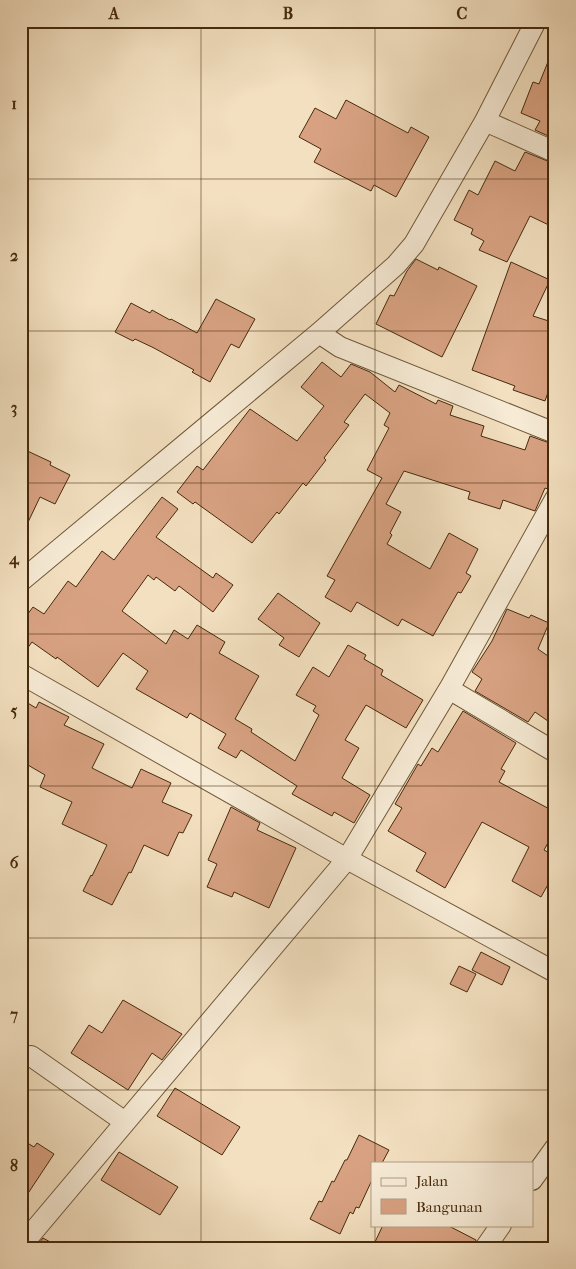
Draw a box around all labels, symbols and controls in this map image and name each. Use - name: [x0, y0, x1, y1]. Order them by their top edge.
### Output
- text: A: [108, 4, 120, 23]
- text: B: [283, 4, 293, 23]
- text: C: [457, 4, 468, 23]
- text: 1: [11, 94, 17, 113]
- text: 2: [10, 246, 18, 265]
- text: 3: [11, 398, 17, 418]
- text: 4: [8, 549, 20, 569]
- text: 5: [11, 701, 18, 720]
- text: 6: [10, 853, 19, 872]
- text: 7: [9, 1005, 18, 1024]
- text: 8: [10, 1156, 18, 1175]
- legend: [371, 1162, 534, 1226]
- text: Jalan: [415, 1172, 448, 1190]
- text: Bangunan: [416, 1198, 483, 1216]

